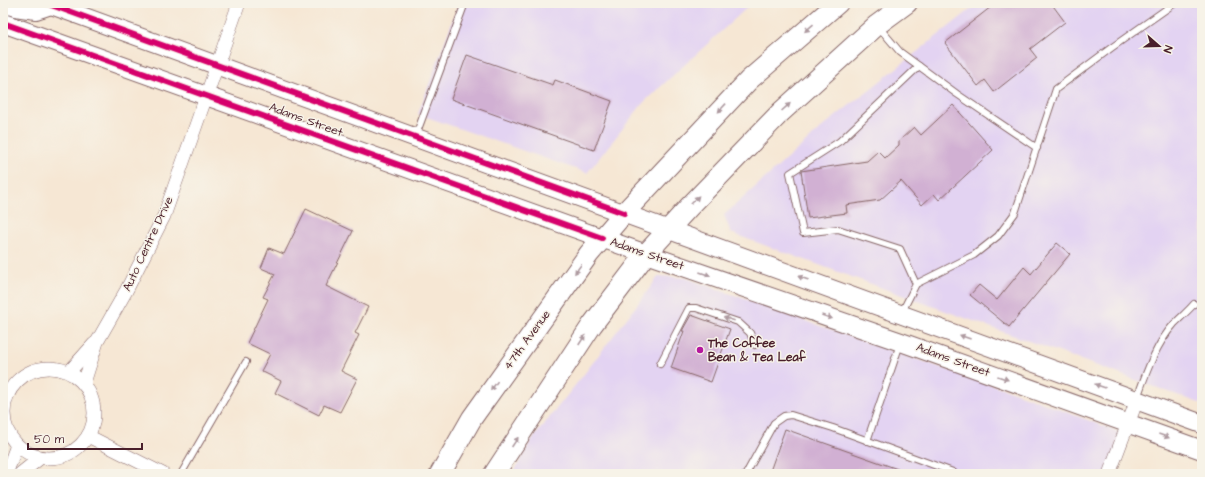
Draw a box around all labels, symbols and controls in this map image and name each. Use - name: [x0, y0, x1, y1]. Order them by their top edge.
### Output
- one-way arrow: [803, 24, 814, 33]
- north arrow: [1139, 26, 1179, 66]
- text: N: [1160, 43, 1176, 55]
- street label: Adams Street: [267, 99, 345, 141]
- one-way arrow: [717, 103, 727, 113]
- one-way arrow: [781, 103, 790, 112]
- street label: Auto Centre Drive: [119, 193, 178, 294]
- one-way arrow: [690, 195, 700, 205]
- street label: Adams Street: [608, 233, 686, 275]
- one-way arrow: [574, 264, 582, 275]
- one-way arrow: [699, 272, 711, 278]
- one-way arrow: [797, 275, 809, 281]
- street label: 47th Avenue: [500, 306, 555, 373]
- one-way arrow: [822, 314, 834, 320]
- one-way arrow: [723, 316, 735, 322]
- one-way arrow: [958, 333, 970, 339]
- one-way arrow: [578, 335, 586, 345]
- place label: The Coffee Bean & Tea Leaf: [707, 335, 807, 366]
- street label: Adams Street: [914, 339, 992, 381]
- marker: The Coffee Bean & Tea Leaf: [695, 345, 705, 355]
- one-way arrow: [997, 375, 1009, 381]
- one-way arrow: [490, 381, 498, 392]
- one-way arrow: [1093, 383, 1105, 389]
- scale bar: [28, 425, 142, 451]
- text: 50 m: [34, 431, 65, 448]
- one-way arrow: [1159, 433, 1171, 439]
- one-way arrow: [511, 436, 519, 447]

